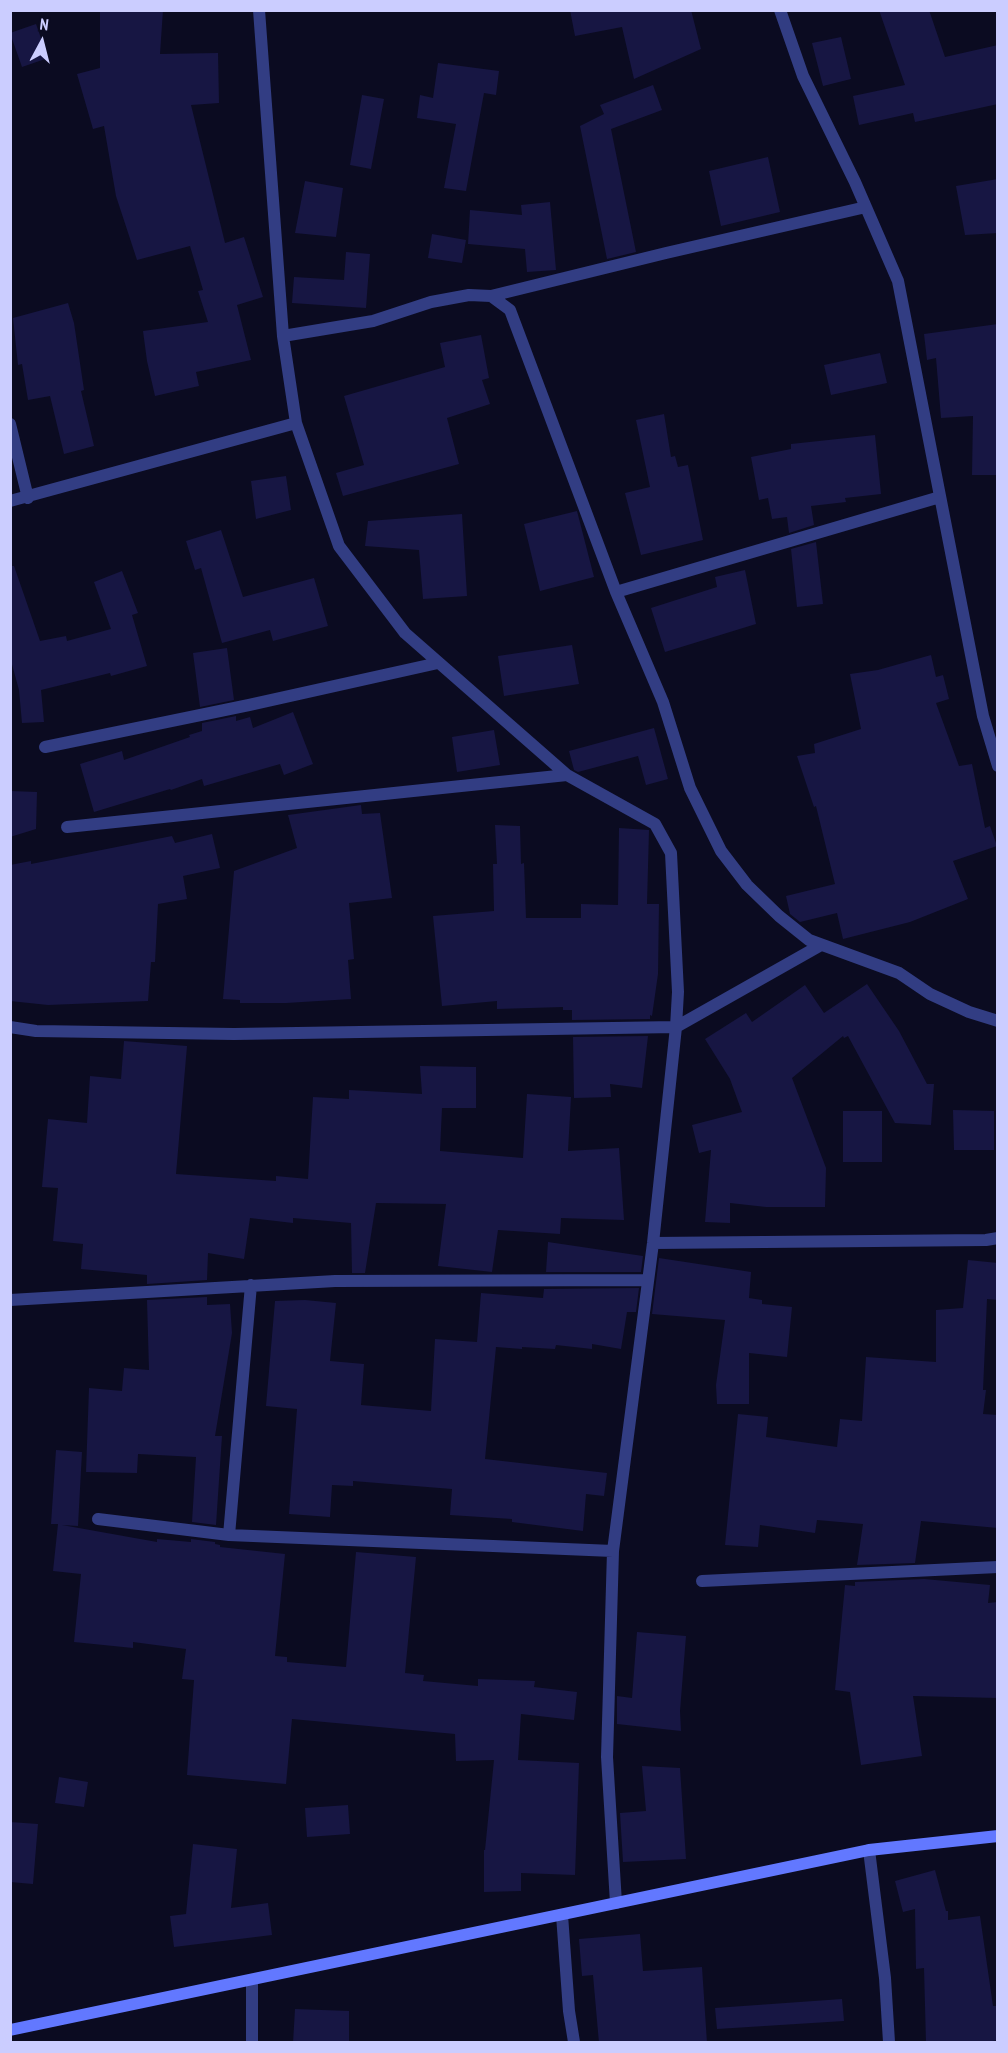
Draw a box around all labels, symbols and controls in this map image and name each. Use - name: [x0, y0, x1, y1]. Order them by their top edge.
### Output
- north arrow: [12, 12, 72, 72]
- text: N: [39, 14, 50, 35]

